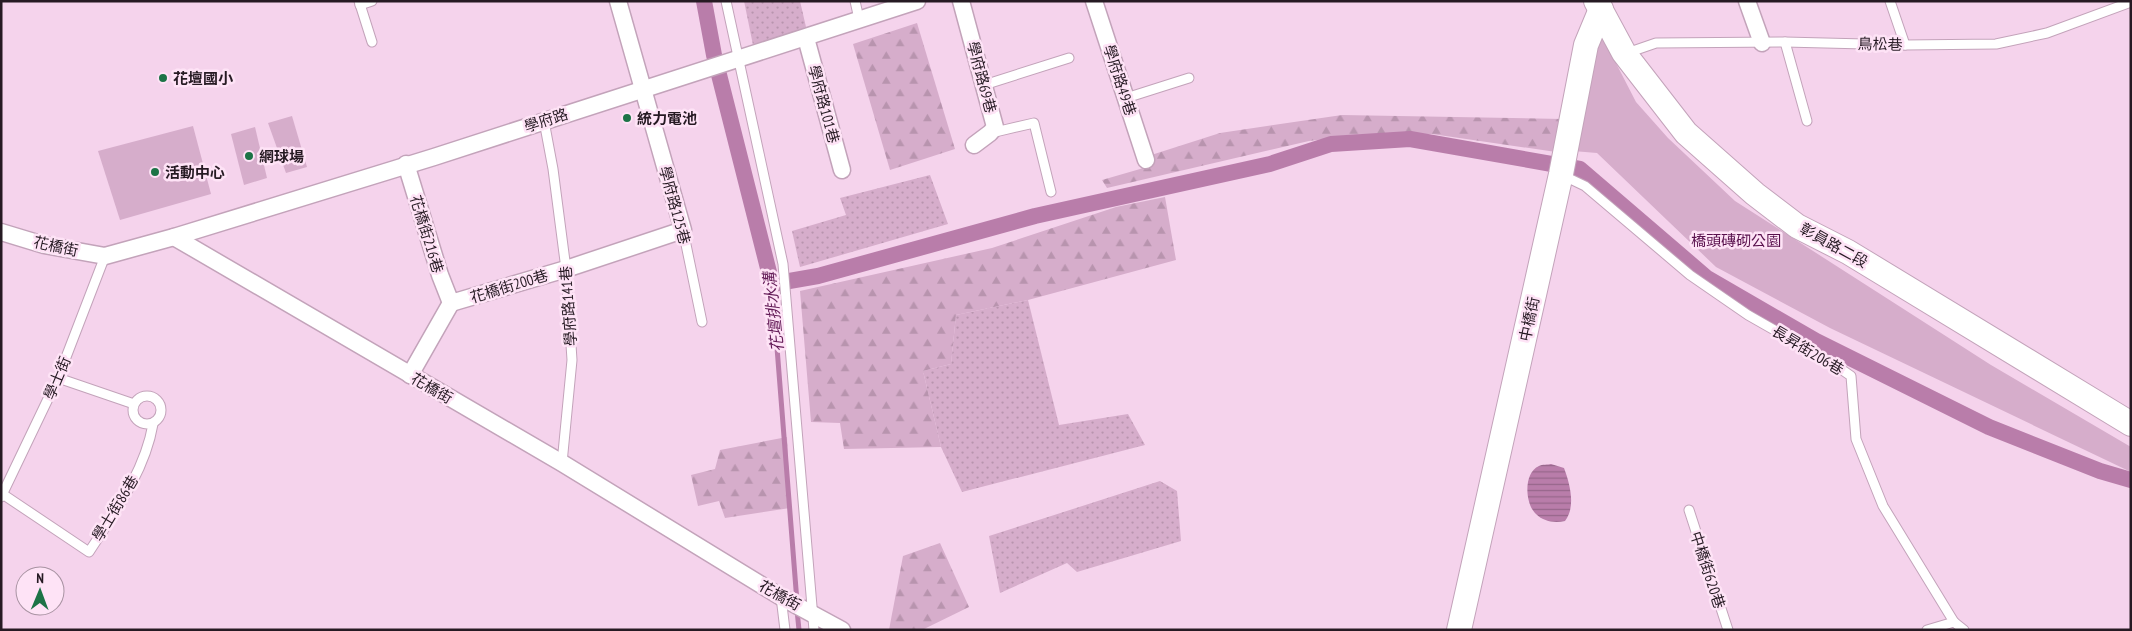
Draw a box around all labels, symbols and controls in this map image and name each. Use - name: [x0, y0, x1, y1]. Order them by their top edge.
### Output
- street label: 鳥松巷: [1857, 34, 1903, 54]
- street label: 學府路69巷: [963, 39, 1001, 115]
- street label: 學府路49巷: [1100, 42, 1140, 118]
- street label: 學府路101巷: [804, 63, 844, 145]
- place label: 花壇國小: [173, 69, 234, 88]
- marker: 花壇國小: [157, 72, 169, 84]
- street label: 學府路: [522, 104, 570, 136]
- place label: 統力電池: [637, 109, 697, 128]
- marker: 統力電池: [621, 112, 633, 124]
- place label: 網球場: [259, 147, 304, 166]
- marker: 網球場: [243, 150, 255, 162]
- place label: 活動中心: [165, 163, 225, 182]
- street label: 學府路125巷: [655, 164, 695, 246]
- marker: 活動中心: [149, 166, 161, 178]
- street label: 花橋街216巷: [406, 193, 448, 275]
- street label: 彰員路二段: [1797, 219, 1871, 271]
- park label: 橋頭磚砌公園: [1691, 231, 1781, 250]
- street label: 花橋街: [32, 232, 80, 260]
- street label: 花橋街200巷: [468, 265, 550, 307]
- street label: 學府路141巷: [556, 265, 580, 347]
- water label: 花壇排水溝: [759, 269, 787, 353]
- street label: 中橋街: [1515, 295, 1543, 343]
- street label: 長昇街206巷: [1769, 321, 1847, 379]
- street label: 學士街: [39, 354, 75, 402]
- street label: 花橋街: [408, 369, 456, 407]
- street label: 學士街86巷: [88, 472, 142, 544]
- street label: 中橋街620巷: [1687, 529, 1729, 611]
- north arrow: [15, 566, 65, 616]
- text: N: [36, 569, 44, 587]
- street label: 花橋街: [756, 576, 804, 614]

